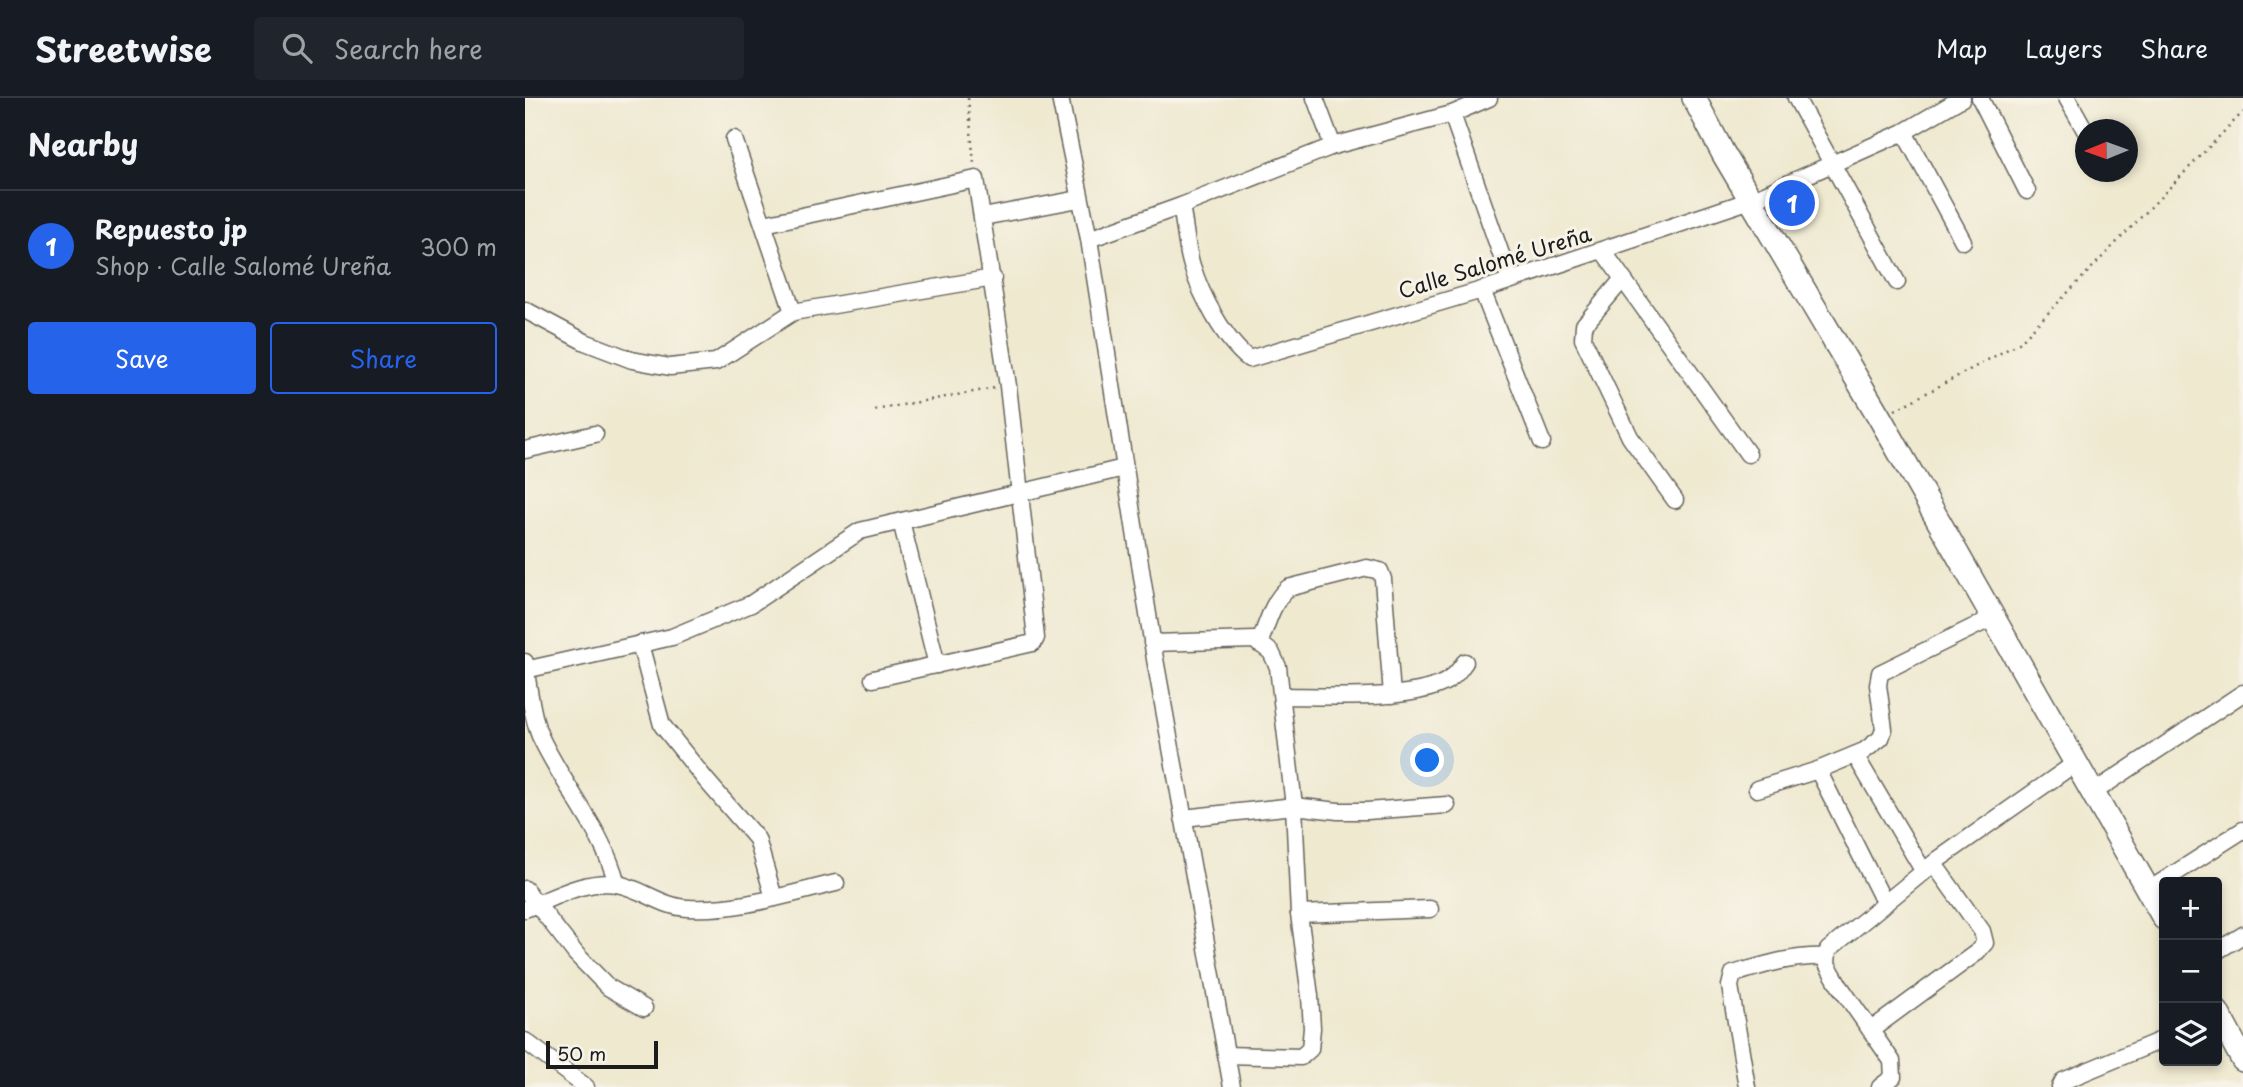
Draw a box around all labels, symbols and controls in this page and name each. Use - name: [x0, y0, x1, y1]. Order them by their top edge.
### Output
- search box: [254, 17, 744, 80]
- text: Streetwise: [35, 23, 212, 73]
- icon: search: [278, 29, 316, 67]
- text: Search here: [334, 29, 483, 68]
- text: Map: [1936, 30, 1987, 66]
- text: Layers: [2025, 30, 2102, 66]
- text: Share: [2140, 30, 2208, 66]
- north arrow: [2075, 119, 2138, 182]
- text: Nearby: [28, 121, 138, 166]
- pin: 1: [1769, 177, 1815, 229]
- text: Repuesto jp: [95, 209, 247, 248]
- street label: Calle Salomé Ureña: [1394, 217, 1595, 306]
- text: 1: [46, 229, 57, 264]
- text: 300 m: [420, 229, 497, 264]
- text: Shop · Calle Salomé Ureña: [95, 248, 391, 283]
- button: Save: [28, 322, 256, 394]
- button: Share: [270, 322, 497, 394]
- your location: [1410, 743, 1444, 777]
- map controls: [2159, 877, 2222, 1066]
- button: +: [2159, 877, 2222, 940]
- button: −: [2159, 940, 2222, 1003]
- button: layers: [2159, 1003, 2222, 1066]
- scale bar: [546, 1038, 658, 1070]
- text: 50 m: [557, 1039, 606, 1067]

